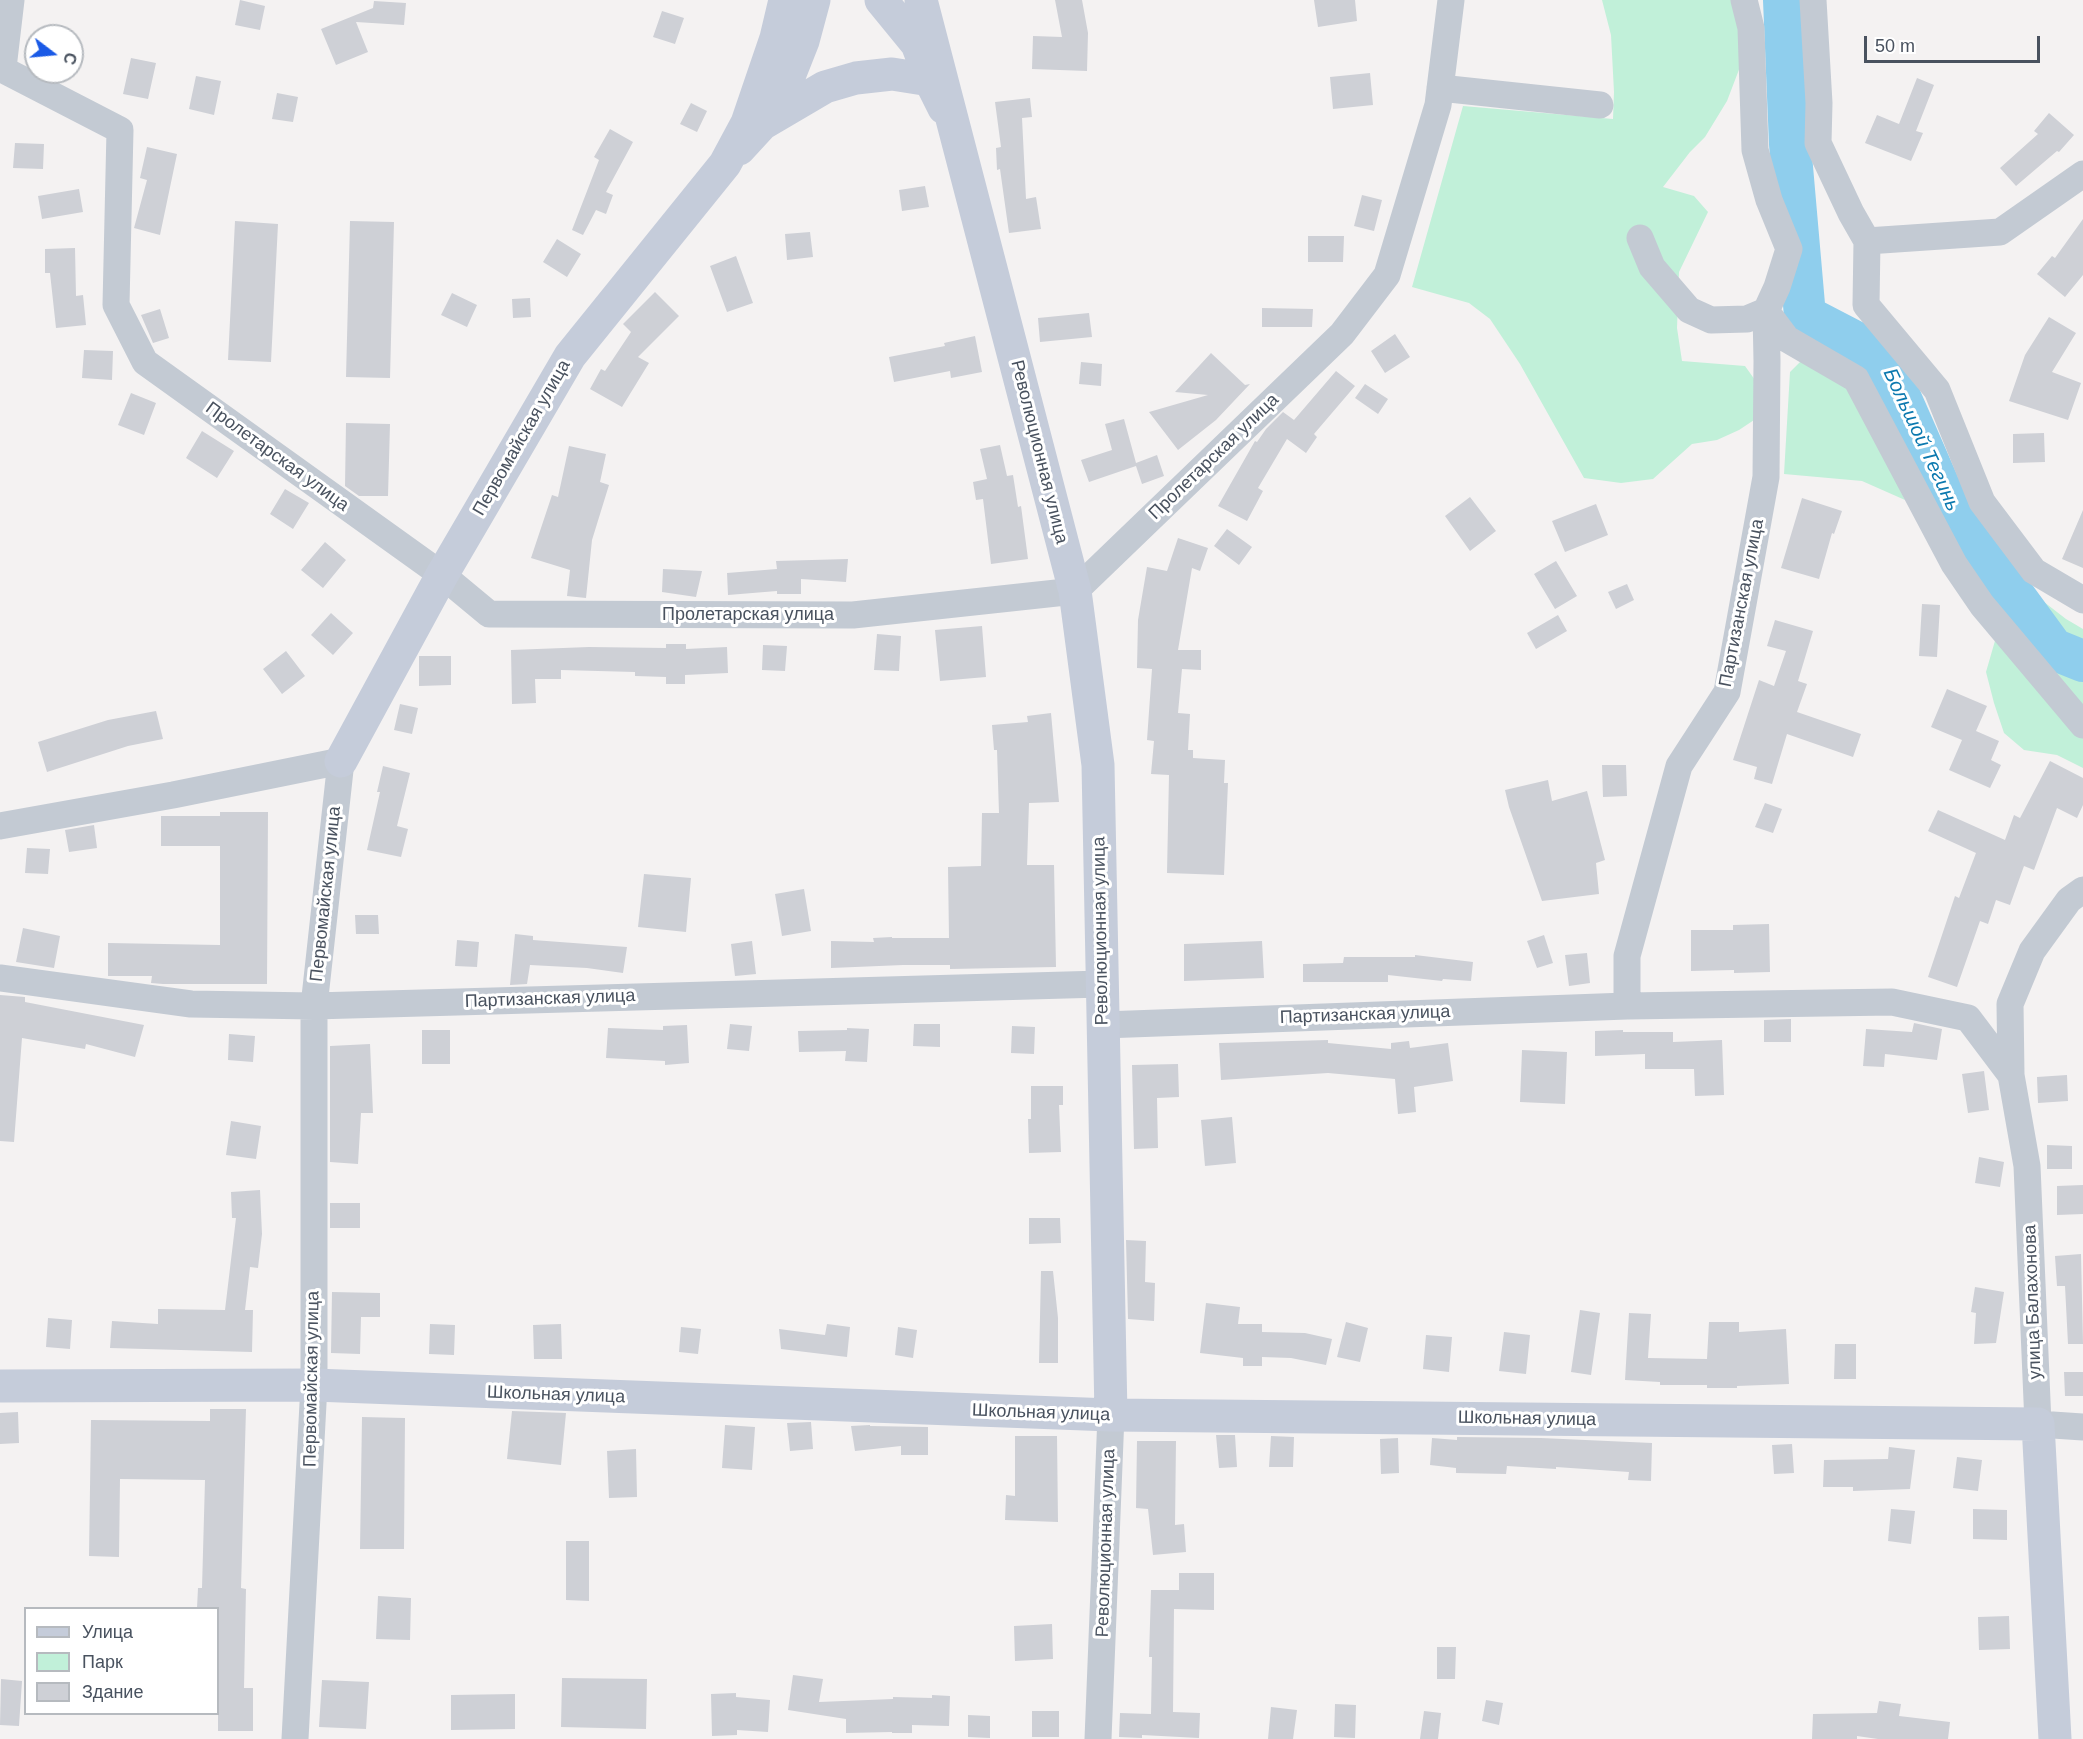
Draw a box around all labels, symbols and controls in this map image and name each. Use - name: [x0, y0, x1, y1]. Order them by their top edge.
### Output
- north arrow: [24, 24, 84, 84]
- scale bar: [1867, 24, 2042, 62]
- text: 50 m: [1875, 36, 1915, 56]
- text: С: [60, 51, 80, 66]
- street label: Первомайская улица: [469, 356, 575, 520]
- street label: Революционная улица: [1006, 358, 1072, 546]
- water label: Большой Тегинь: [1877, 365, 1965, 515]
- street label: Пролетарская улица: [1145, 389, 1283, 525]
- street label: Пролетарская улица: [201, 398, 353, 516]
- street label: Партизанская улица: [1715, 517, 1769, 689]
- street label: Пролетарская улица: [662, 604, 834, 626]
- street label: Первомайская улица: [306, 805, 346, 983]
- street label: Революционная улица: [1089, 836, 1113, 1026]
- street label: Партизанская улица: [464, 985, 636, 1013]
- street label: Партизанская улица: [1279, 1001, 1451, 1029]
- street label: улица Балахонова: [2020, 1224, 2046, 1380]
- street label: Первомайская улица: [300, 1291, 324, 1467]
- street label: Школьная улица: [487, 1382, 625, 1408]
- street label: Школьная улица: [972, 1400, 1110, 1426]
- street label: Школьная улица: [1458, 1407, 1596, 1431]
- street label: Революционная улица: [1092, 1448, 1120, 1638]
- legend: [24, 1607, 219, 1715]
- text: Улица: [82, 1622, 133, 1642]
- text: Парк: [82, 1652, 123, 1672]
- text: Здание: [82, 1682, 143, 1702]

